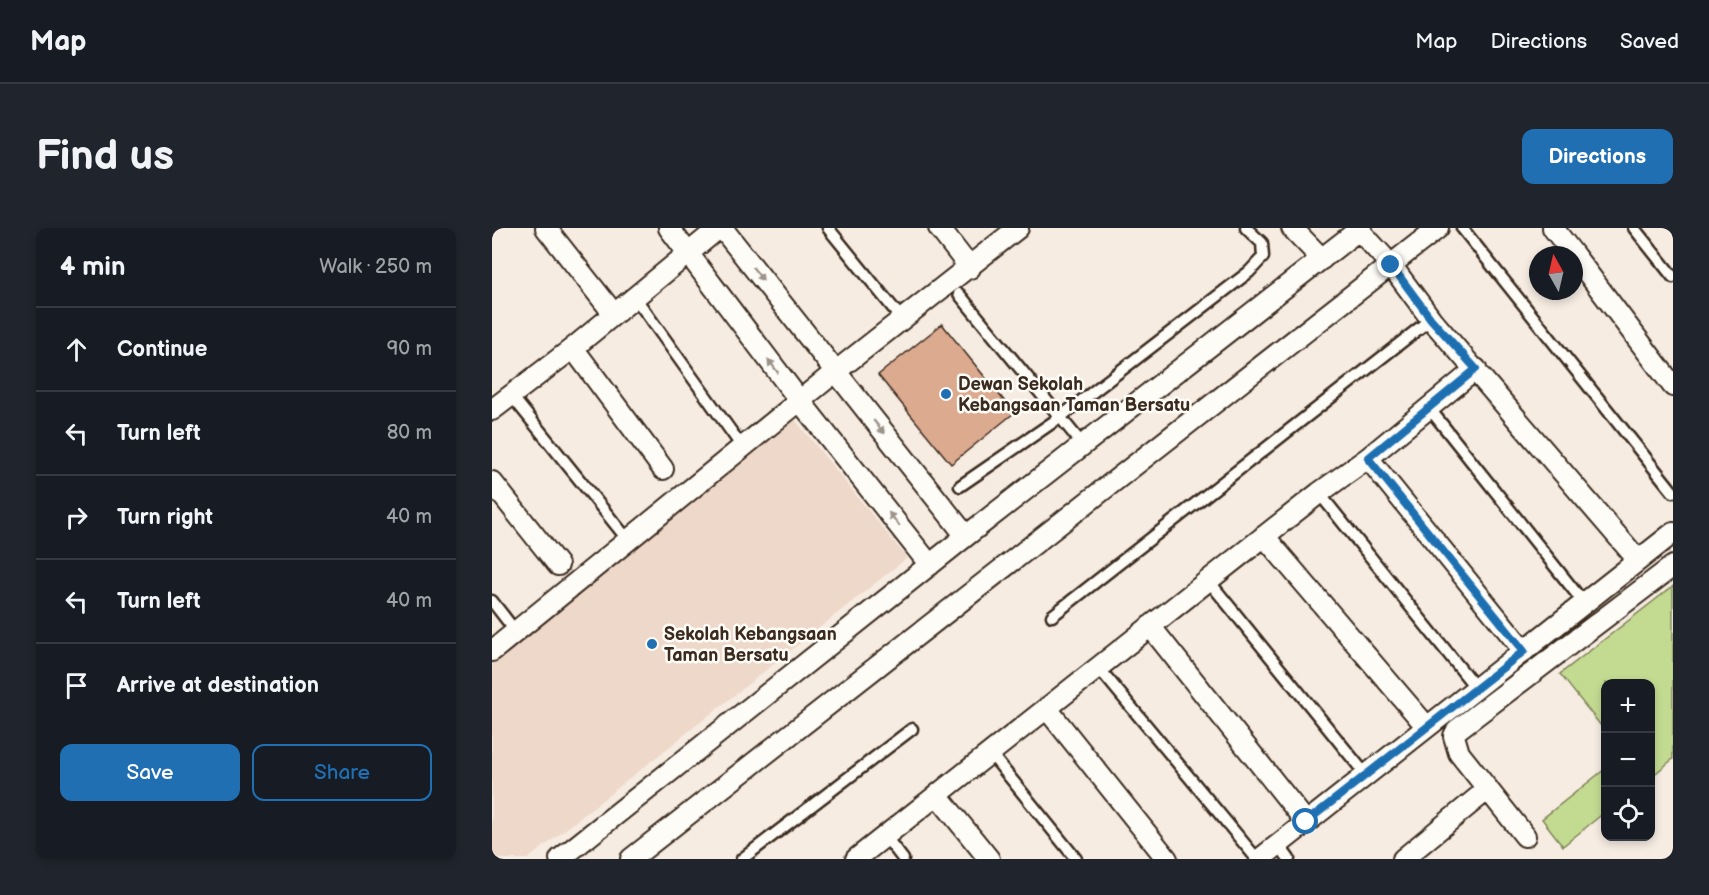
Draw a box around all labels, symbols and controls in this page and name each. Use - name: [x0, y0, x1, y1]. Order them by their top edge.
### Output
- text: Map: [30, 25, 86, 58]
- text: Map: [1415, 29, 1458, 54]
- text: Directions: [1491, 29, 1587, 54]
- text: Saved: [1620, 29, 1679, 54]
- button: Directions: [1522, 129, 1673, 184]
- text: Find us: [36, 131, 174, 182]
- north arrow: [1529, 246, 1583, 300]
- route end: [1377, 251, 1403, 277]
- text: 4 min: [60, 252, 125, 283]
- text: Walk · 250 m: [319, 255, 432, 279]
- one-way arrow: [752, 266, 765, 282]
- icon: ahead: [60, 333, 93, 366]
- text: Continue: [117, 336, 207, 363]
- text: 90 m: [387, 337, 432, 361]
- one-way arrow: [767, 358, 779, 374]
- place label: Dewan Sekolah Kebangsaan Taman Bersatu: [958, 374, 1190, 416]
- marker: Dewan Sekolah Kebangsaan Taman Bersatu: [939, 387, 953, 401]
- icon: left: [60, 417, 93, 450]
- text: Turn left: [117, 420, 201, 447]
- one-way arrow: [872, 420, 885, 435]
- text: 80 m: [387, 421, 432, 445]
- icon: right: [60, 501, 93, 534]
- text: Turn right: [117, 504, 213, 531]
- text: 40 m: [386, 505, 432, 529]
- one-way arrow: [887, 511, 900, 527]
- icon: left: [60, 585, 93, 618]
- text: Turn left: [117, 588, 201, 615]
- text: 40 m: [386, 589, 432, 613]
- place label: Sekolah Kebangsaan Taman Bersatu: [664, 624, 837, 666]
- marker: Sekolah Kebangsaan Taman Bersatu: [645, 637, 659, 651]
- icon: arrive: [60, 669, 93, 702]
- text: Arrive at destination: [117, 672, 319, 699]
- map controls: [1601, 679, 1655, 841]
- button: +: [1601, 679, 1655, 733]
- button: −: [1601, 733, 1655, 787]
- button: Save: [60, 744, 240, 801]
- button: Share: [252, 744, 432, 801]
- button: locate: [1601, 787, 1655, 841]
- route start: [1292, 808, 1318, 834]

